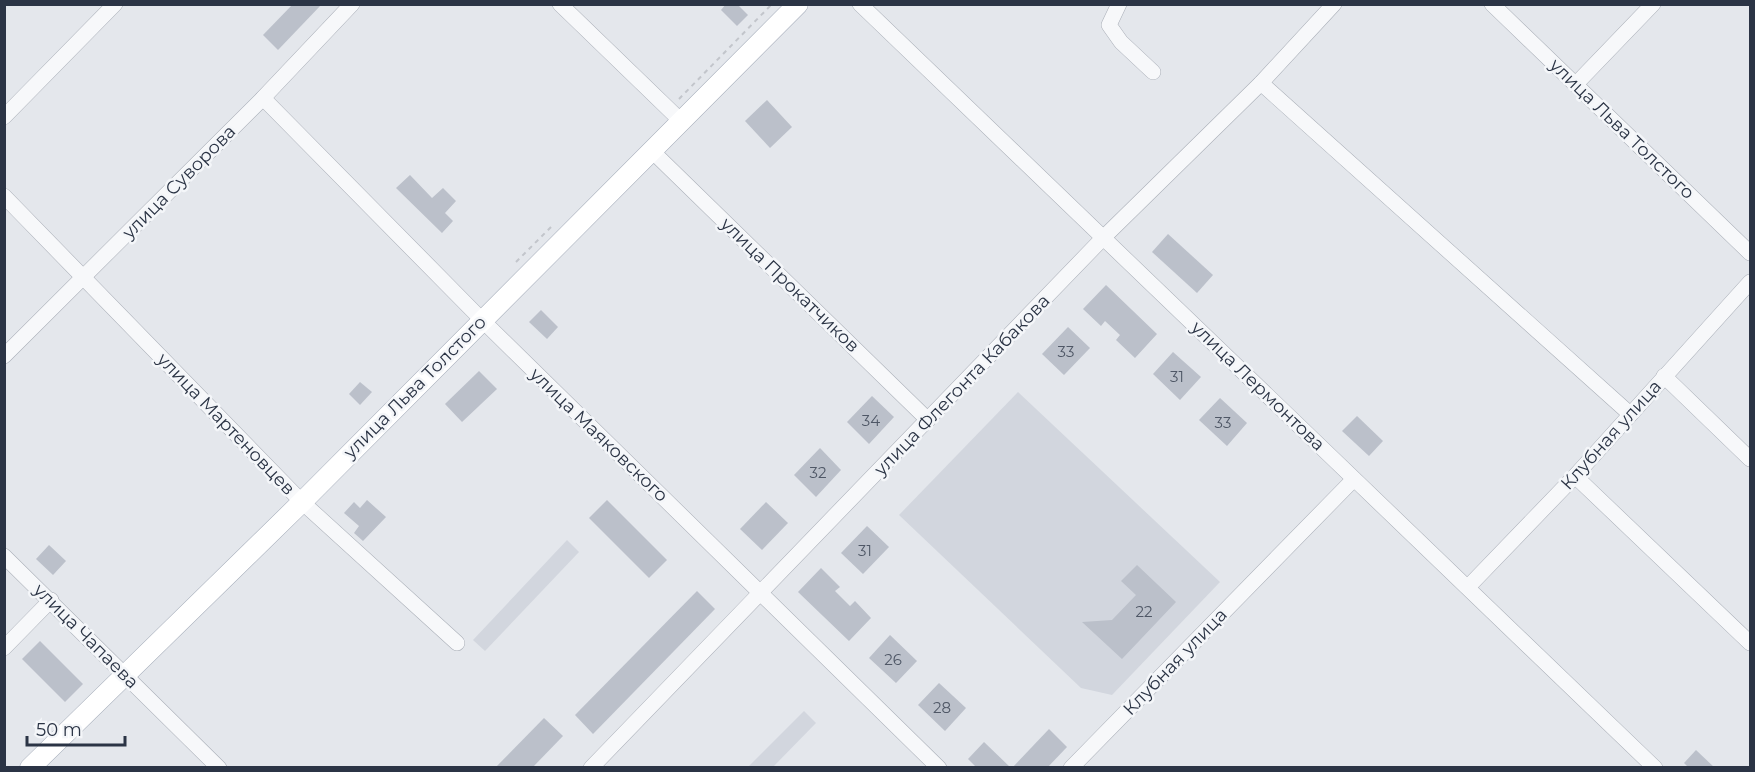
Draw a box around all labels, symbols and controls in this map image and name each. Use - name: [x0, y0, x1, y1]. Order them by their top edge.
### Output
- street label: улица Льва Толстого: [1544, 53, 1699, 204]
- street label: улица Суворова: [117, 121, 240, 244]
- street label: улица Прокатчиков: [715, 212, 864, 357]
- street label: улица Флегонта Кабакова: [869, 290, 1054, 481]
- street label: улица Льва Толстого: [338, 311, 491, 464]
- street label: улица Лермонтова: [1186, 316, 1329, 455]
- house number: 33: [1058, 342, 1074, 361]
- street label: улица Мартеновцев: [152, 348, 300, 500]
- street label: улица Маяковского: [525, 363, 673, 507]
- house number: 31: [1170, 367, 1184, 386]
- street label: Клубная улица: [1556, 376, 1666, 494]
- house number: 34: [862, 411, 880, 430]
- house number: 33: [1215, 413, 1231, 432]
- house number: 32: [810, 463, 826, 482]
- house number: 31: [858, 541, 872, 560]
- street label: улица Чапаева: [28, 578, 143, 693]
- house number: 22: [1135, 602, 1153, 621]
- street label: Клубная улица: [1118, 604, 1232, 720]
- house number: 26: [884, 650, 902, 669]
- house number: 28: [933, 698, 951, 717]
- scale bar: [27, 709, 124, 747]
- text: 50 m: [36, 719, 82, 741]

